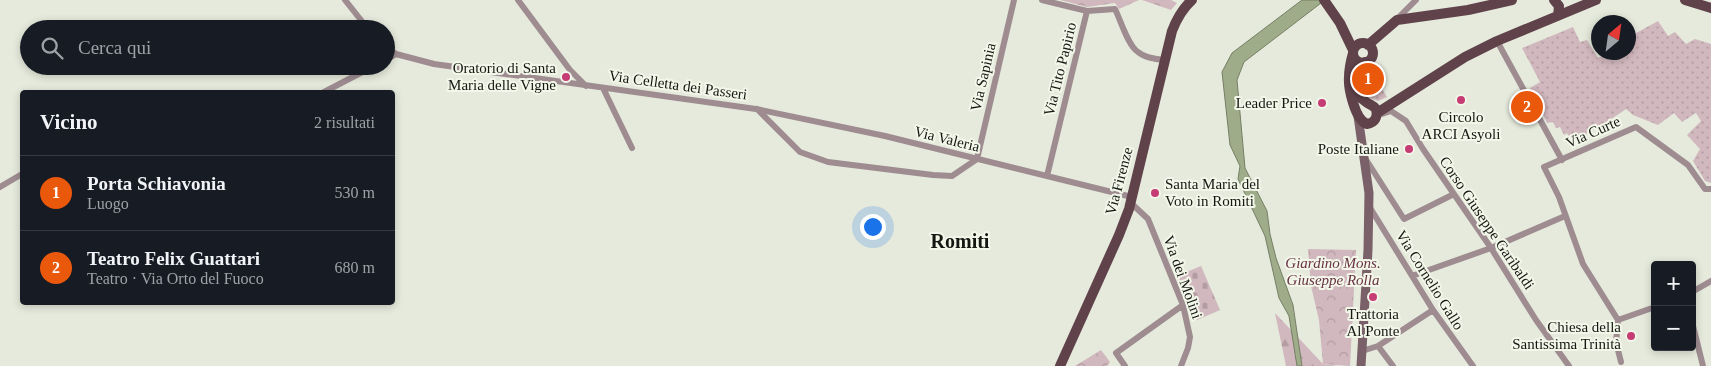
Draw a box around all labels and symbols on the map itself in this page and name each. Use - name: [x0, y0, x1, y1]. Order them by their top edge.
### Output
- north arrow: [1591, 15, 1636, 60]
- street label: Via Tito Papirio: [1041, 21, 1079, 117]
- street label: Via Sapinia: [967, 41, 999, 113]
- place label: Oratorio di Santa Maria delle Vigne: [448, 60, 556, 93]
- pin: 1: [1352, 60, 1384, 98]
- street label: Via Celletta dei Passeri: [608, 67, 748, 103]
- marker: Oratorio di Santa Maria delle Vigne: [560, 71, 572, 83]
- pin: 2: [1511, 88, 1543, 126]
- marker: Circolo ARCI Asyoli: [1455, 94, 1467, 106]
- place label: Leader Price: [1236, 95, 1312, 111]
- marker: Leader Price: [1316, 97, 1328, 109]
- place label: Circolo ARCI Asyoli: [1422, 109, 1500, 142]
- street label: Via Curte: [1563, 113, 1623, 151]
- street label: Via Valeria: [913, 123, 982, 155]
- place label: Poste Italiane: [1318, 141, 1399, 157]
- marker: Poste Italiane: [1403, 143, 1415, 155]
- street label: Via Firenze: [1102, 145, 1136, 217]
- street label: Corso Giuseppe Garibaldi: [1437, 154, 1537, 292]
- place label: Santa Maria del Voto in Romiti: [1165, 176, 1260, 209]
- marker: Santa Maria del Voto in Romiti: [1149, 187, 1161, 199]
- your location: [860, 214, 886, 240]
- street label: Via Cornelio Gallo: [1393, 227, 1467, 333]
- district label: Romiti: [931, 230, 990, 252]
- street label: Via dei Molini: [1161, 233, 1205, 321]
- park label: Giardino Mons. Giuseppe Rolla: [1285, 255, 1381, 288]
- marker: Trattoria Al Ponte: [1367, 291, 1379, 303]
- place label: Trattoria Al Ponte: [1347, 306, 1400, 339]
- place label: Chiesa della Santissima Trinità: [1512, 319, 1621, 352]
- marker: Chiesa della Santissima Trinità: [1625, 330, 1637, 342]

